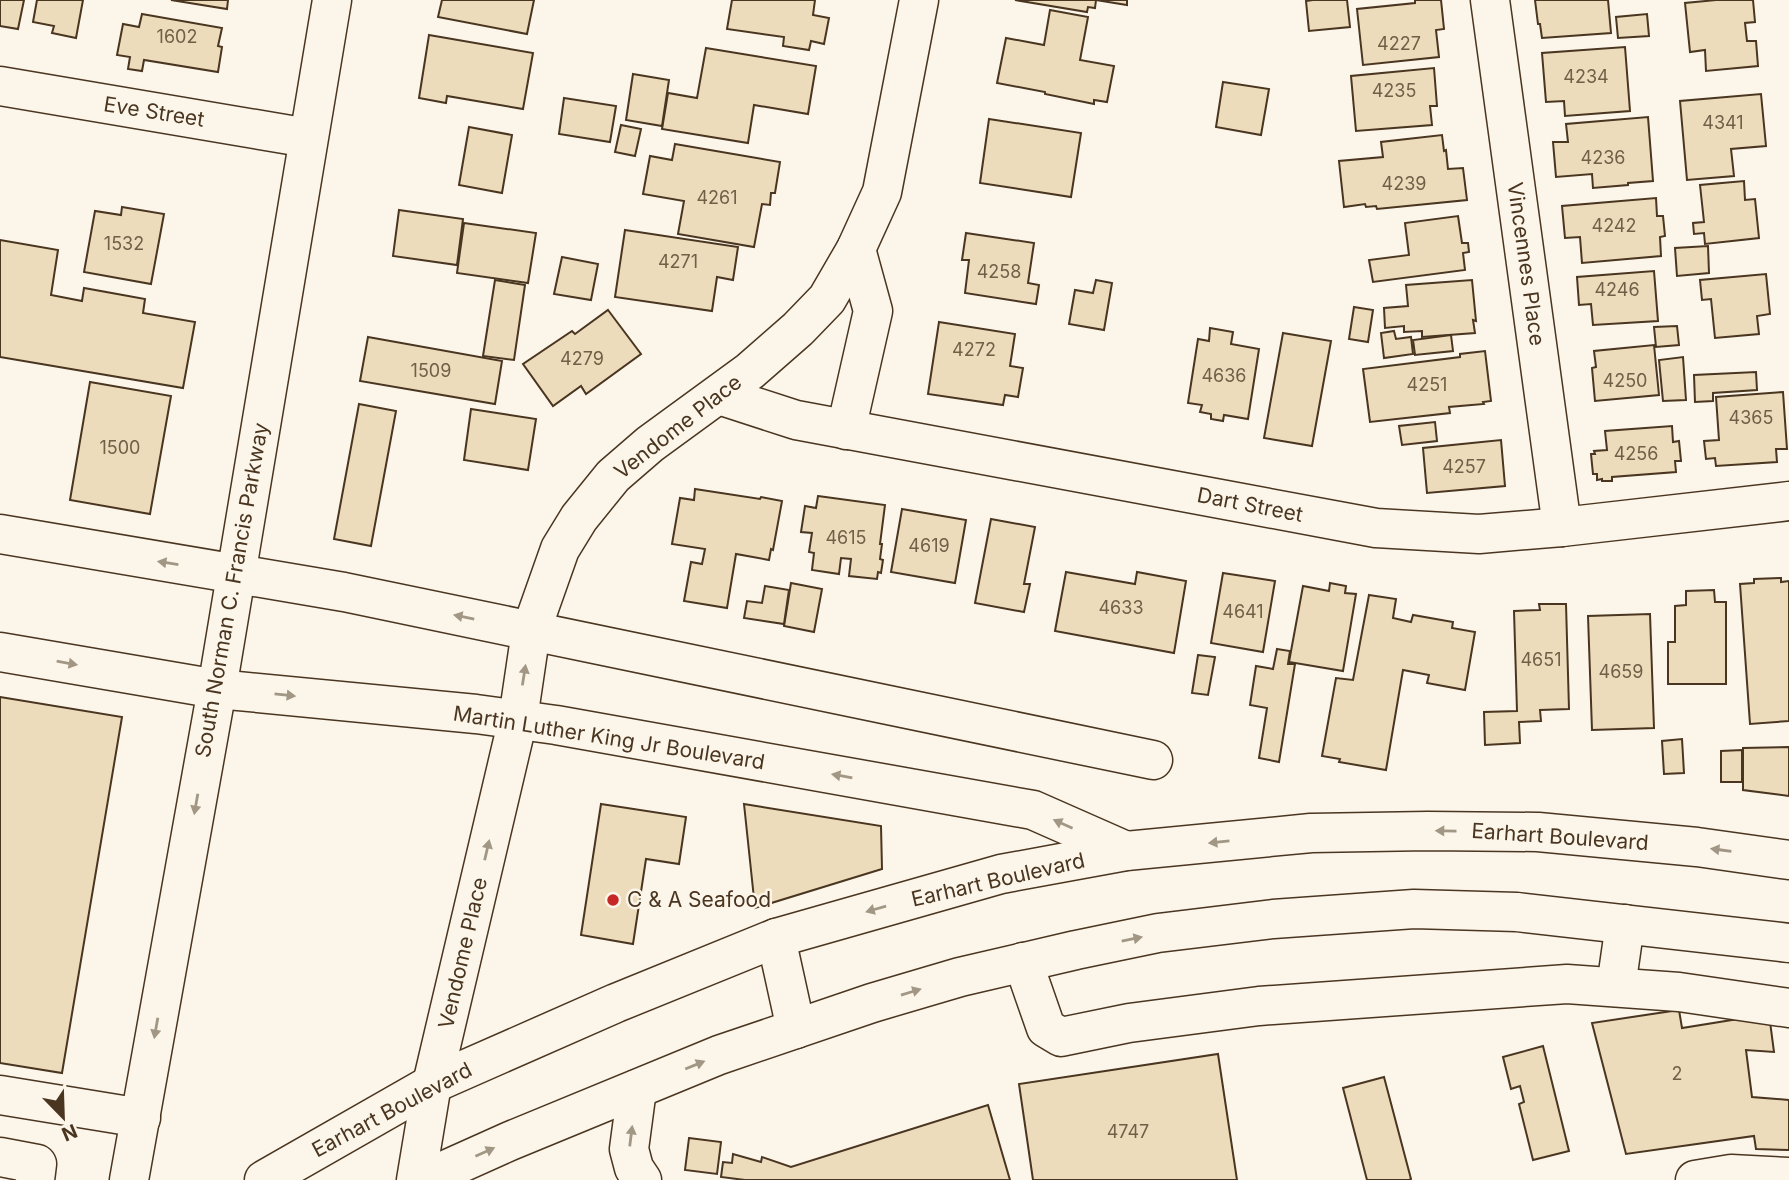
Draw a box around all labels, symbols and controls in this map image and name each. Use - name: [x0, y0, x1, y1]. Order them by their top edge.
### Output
- house number: 1602: [157, 26, 197, 47]
- house number: 4227: [1377, 33, 1421, 54]
- house number: 4234: [1563, 66, 1609, 87]
- house number: 4235: [1372, 80, 1416, 101]
- street label: Eve Street: [102, 91, 206, 132]
- house number: 4341: [1702, 112, 1744, 133]
- house number: 4236: [1581, 147, 1625, 168]
- house number: 4239: [1382, 173, 1426, 194]
- street label: Vincennes Place: [1503, 181, 1550, 347]
- house number: 4261: [696, 187, 738, 208]
- house number: 4242: [1592, 215, 1636, 236]
- house number: 1532: [104, 233, 144, 254]
- house number: 4271: [658, 251, 698, 272]
- house number: 4258: [977, 261, 1021, 282]
- house number: 4246: [1594, 279, 1640, 300]
- house number: 4272: [952, 339, 996, 360]
- house number: 4279: [560, 348, 604, 369]
- house number: 1509: [411, 360, 451, 381]
- house number: 4636: [1201, 365, 1247, 386]
- street label: Vendome Place: [609, 369, 746, 484]
- house number: 4250: [1603, 370, 1647, 391]
- house number: 4251: [1407, 374, 1447, 395]
- house number: 4365: [1729, 407, 1773, 428]
- street label: South Norman C. Francis Parkway: [190, 420, 273, 759]
- house number: 1500: [100, 437, 140, 458]
- house number: 4256: [1614, 443, 1658, 464]
- house number: 4257: [1442, 456, 1486, 477]
- street label: Dart Street: [1195, 482, 1305, 527]
- house number: 4615: [825, 527, 867, 548]
- house number: 4619: [908, 535, 950, 556]
- one-way arrow: [157, 557, 179, 568]
- house number: 4633: [1098, 597, 1144, 618]
- house number: 4641: [1222, 601, 1264, 622]
- one-way arrow: [453, 612, 475, 623]
- house number: 4651: [1520, 649, 1562, 670]
- one-way arrow: [56, 658, 78, 669]
- house number: 4659: [1599, 661, 1643, 682]
- one-way arrow: [519, 664, 530, 686]
- one-way arrow: [274, 690, 296, 701]
- street label: Martin Luther King Jr Boulevard: [452, 701, 767, 774]
- one-way arrow: [831, 770, 853, 781]
- one-way arrow: [190, 793, 201, 815]
- one-way arrow: [1053, 818, 1074, 829]
- street label: Earhart Boulevard: [1471, 818, 1649, 855]
- one-way arrow: [1435, 825, 1457, 837]
- one-way arrow: [1208, 837, 1230, 848]
- one-way arrow: [482, 839, 493, 861]
- one-way arrow: [1710, 845, 1732, 856]
- street label: Earhart Boulevard: [909, 847, 1087, 912]
- street label: Vendome Place: [433, 875, 492, 1031]
- place label: C & A Seafood: [627, 887, 771, 912]
- marker: C & A Seafood: [605, 892, 621, 908]
- one-way arrow: [866, 905, 887, 915]
- one-way arrow: [1121, 933, 1143, 944]
- one-way arrow: [900, 986, 921, 996]
- one-way arrow: [151, 1017, 162, 1039]
- street label: Earhart Boulevard: [308, 1057, 476, 1162]
- one-way arrow: [685, 1059, 706, 1070]
- house number: 2: [1672, 1063, 1682, 1084]
- north arrow: [28, 1082, 98, 1152]
- text: N: [58, 1119, 81, 1146]
- house number: 4747: [1107, 1121, 1149, 1142]
- one-way arrow: [625, 1125, 636, 1147]
- one-way arrow: [475, 1146, 495, 1158]

